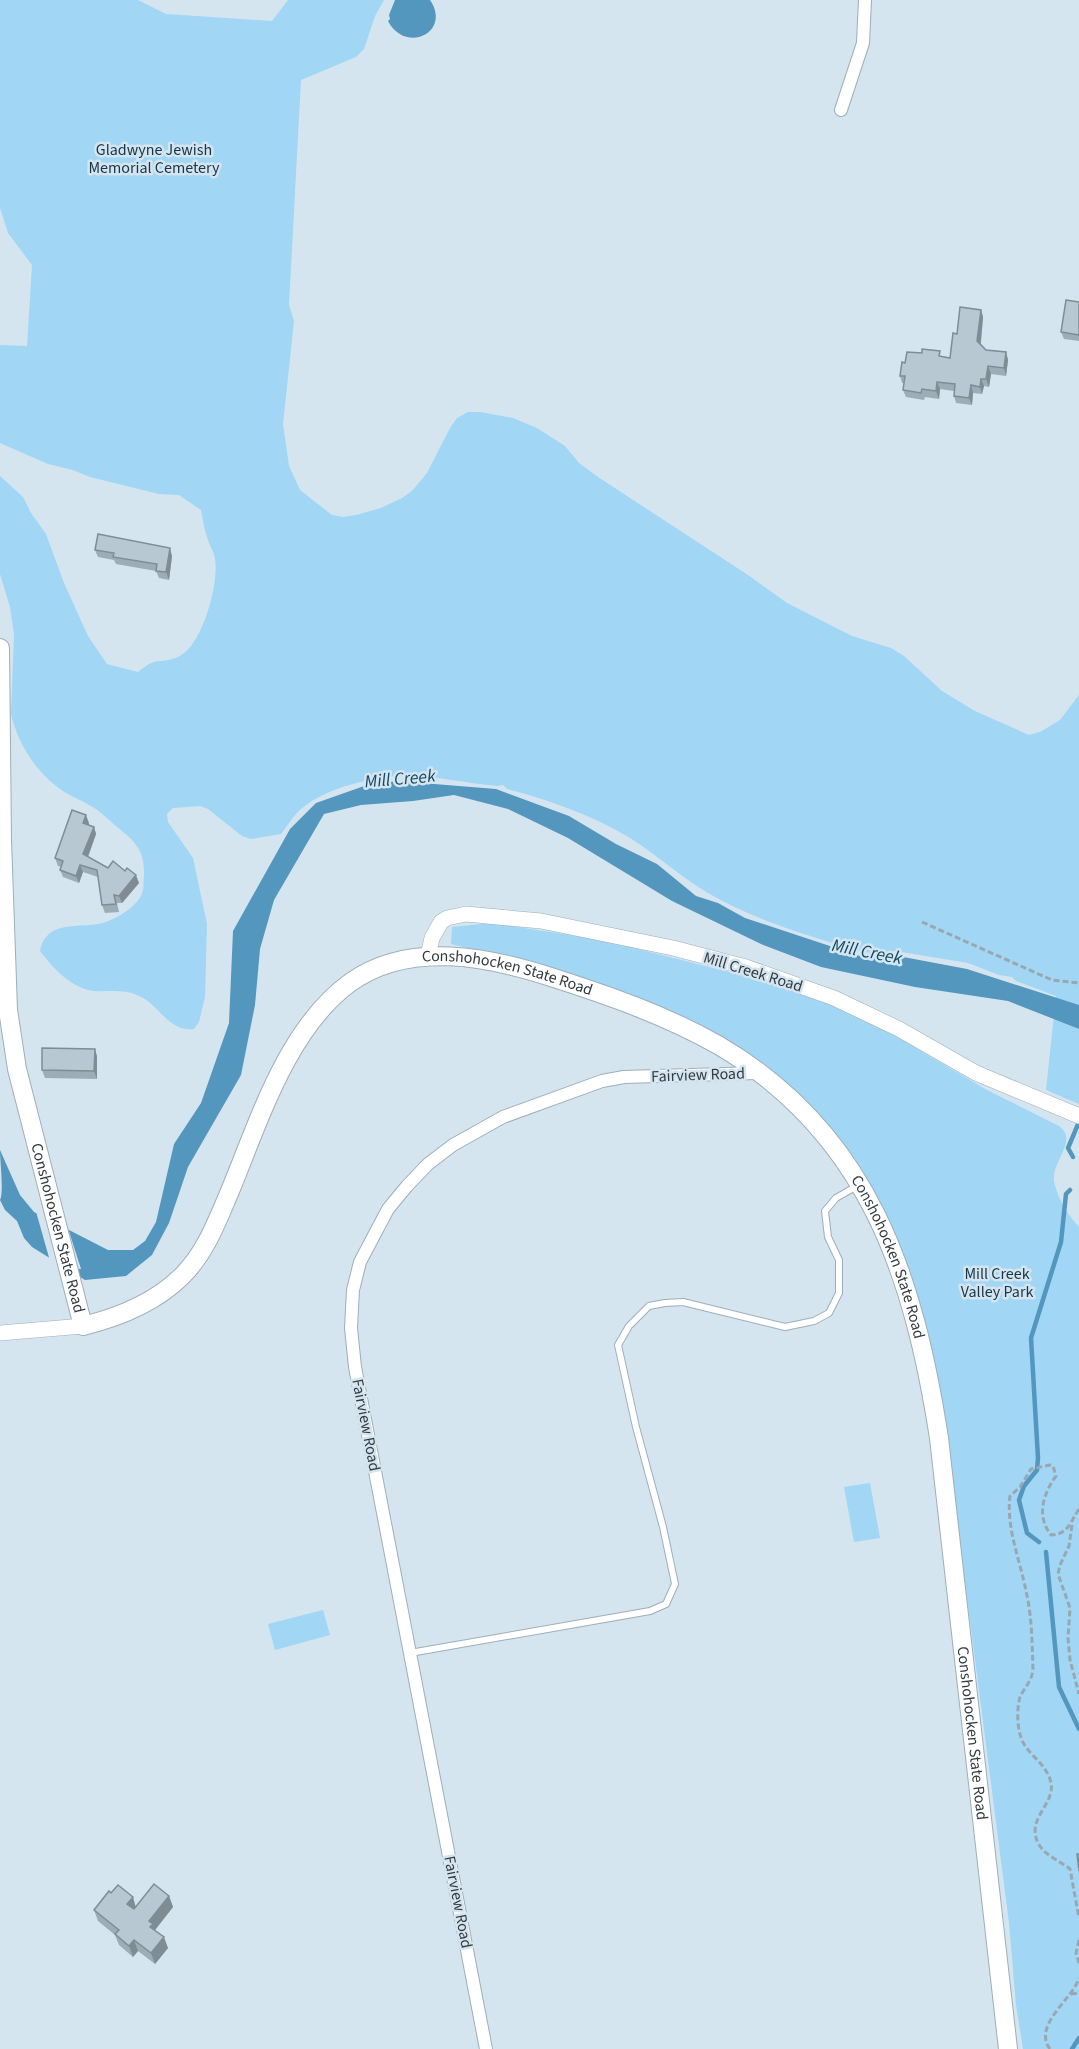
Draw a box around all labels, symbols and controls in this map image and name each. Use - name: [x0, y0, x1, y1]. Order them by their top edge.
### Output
- park label: Gladwyne Jewish Memorial Cemetery: [88, 139, 220, 179]
- water label: Mill Creek: [363, 763, 437, 795]
- water label: Mill Creek: [830, 933, 905, 971]
- street label: Conshohocken State Road: [421, 945, 596, 1001]
- street label: Mill Creek Road: [701, 946, 805, 998]
- street label: Fairview Road: [651, 1062, 745, 1088]
- street label: Conshohocken State Road: [25, 1141, 90, 1315]
- street label: Conshohocken State Road: [846, 1171, 930, 1341]
- park label: Mill Creek Valley Park: [961, 1263, 1033, 1303]
- street label: Fairview Road: [346, 1377, 386, 1473]
- street label: Conshohocken State Road: [952, 1645, 993, 1821]
- street label: Fairview Road: [438, 1854, 478, 1950]

